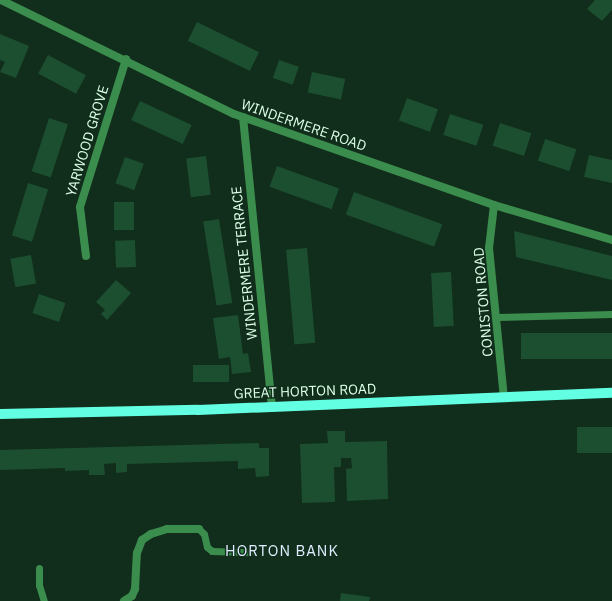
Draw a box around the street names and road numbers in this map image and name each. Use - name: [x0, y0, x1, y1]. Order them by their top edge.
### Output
- street label: YARWOOD GROVE: [62, 83, 112, 199]
- street label: WINDERMERE ROAD: [239, 96, 369, 154]
- street label: WINDERMERE TERRACE: [228, 185, 260, 341]
- street label: CONISTON ROAD: [470, 247, 496, 357]
- street label: GREAT HORTON ROAD: [234, 380, 376, 402]

